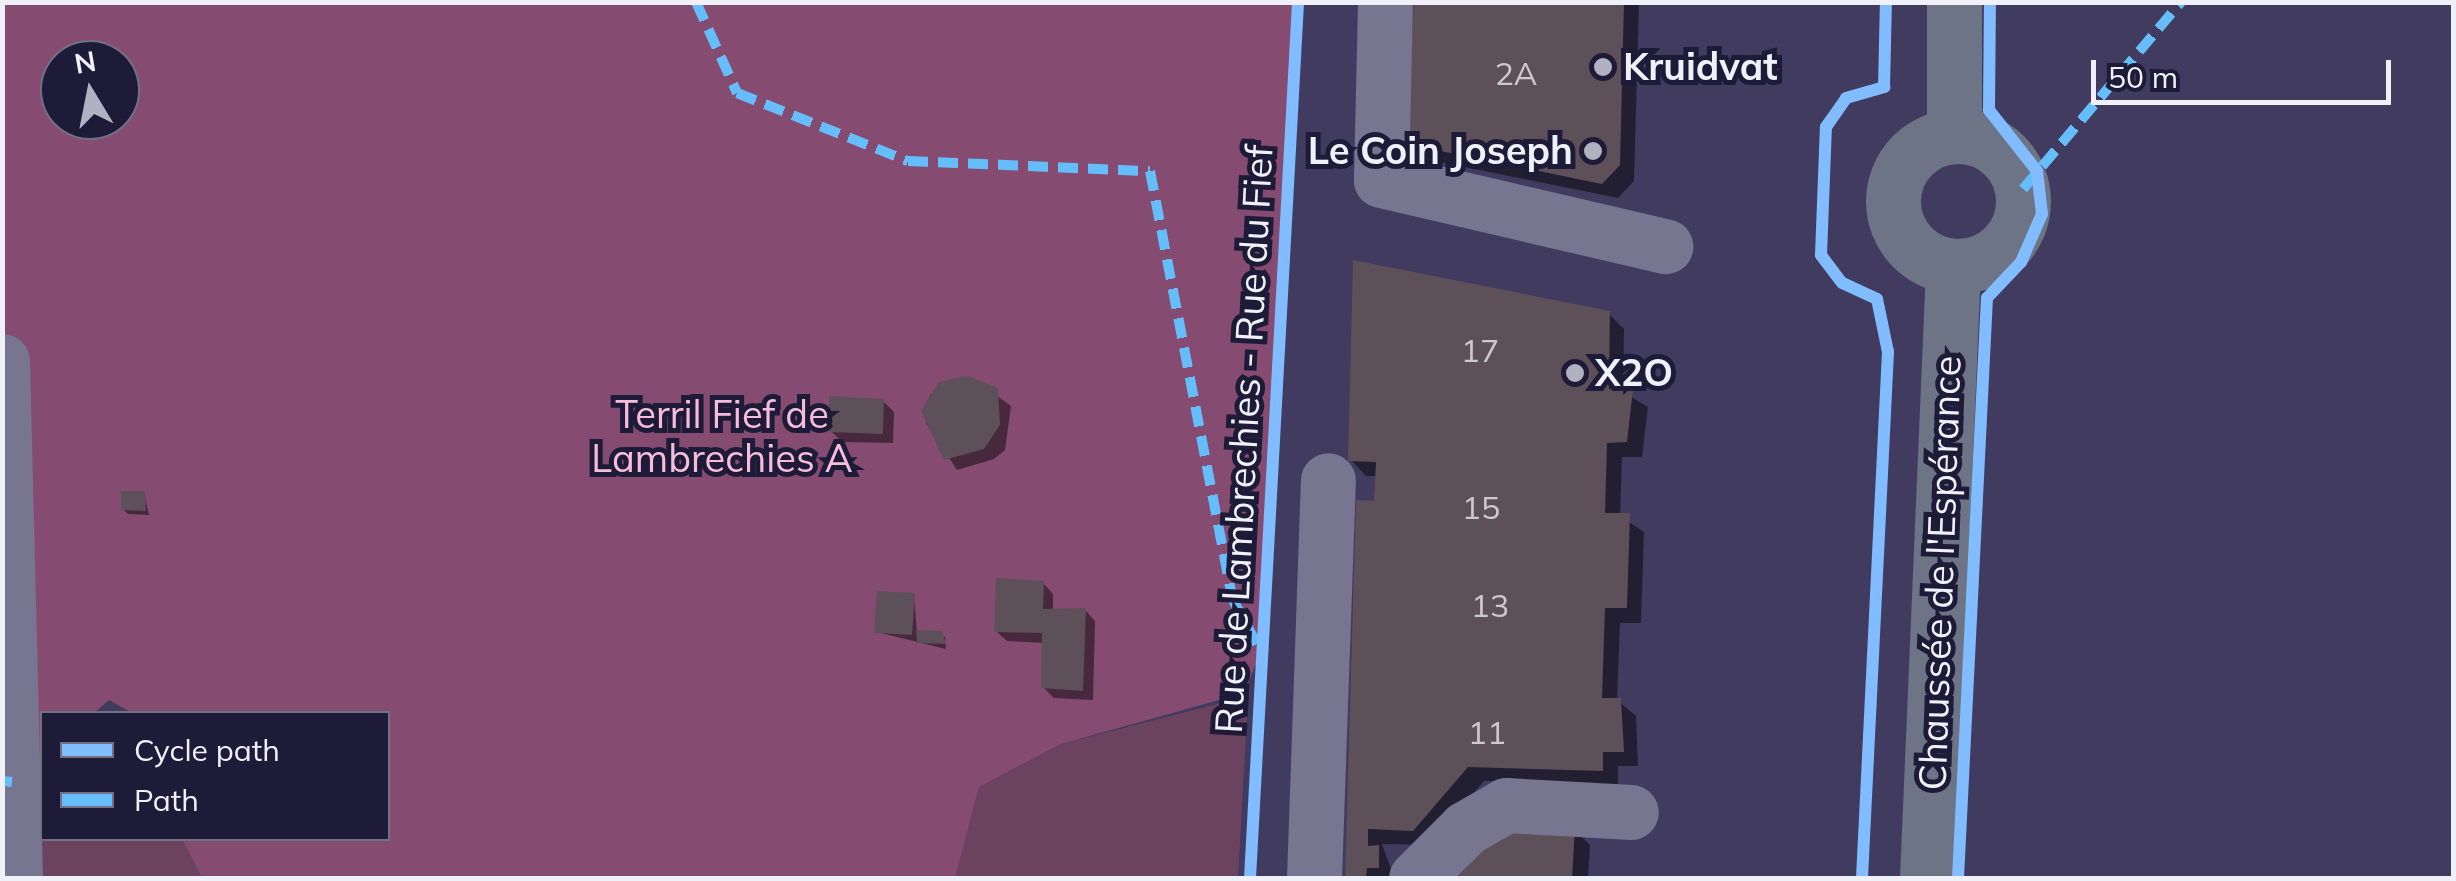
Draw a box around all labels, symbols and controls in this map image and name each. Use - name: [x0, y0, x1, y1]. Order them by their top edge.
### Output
- north arrow: [40, 40, 140, 140]
- scale bar: [2096, 40, 2396, 102]
- text: N: [72, 43, 98, 81]
- place label: Kruidvat: [1623, 44, 1778, 90]
- house number: 2A: [1495, 54, 1537, 92]
- marker: Kruidvat: [1592, 56, 1614, 78]
- text: 50 m: [2108, 58, 2178, 96]
- place label: Le Coin Joseph: [1308, 128, 1573, 174]
- marker: Le Coin Joseph: [1582, 140, 1604, 162]
- street label: Rue de Lambrechies - Rue du Fief: [1206, 144, 1282, 734]
- house number: 17: [1461, 331, 1499, 369]
- place label: X2O: [1595, 350, 1673, 396]
- street label: Chaussée de l'Espérance: [1910, 355, 1970, 791]
- marker: X2O: [1564, 362, 1586, 384]
- park label: Terril Fief de Lambrechies A: [591, 392, 853, 482]
- house number: 15: [1462, 488, 1500, 526]
- house number: 13: [1471, 586, 1509, 624]
- legend: [40, 711, 390, 841]
- house number: 11: [1468, 713, 1506, 751]
- text: Cycle path: [134, 731, 280, 769]
- text: Path: [134, 781, 199, 819]

